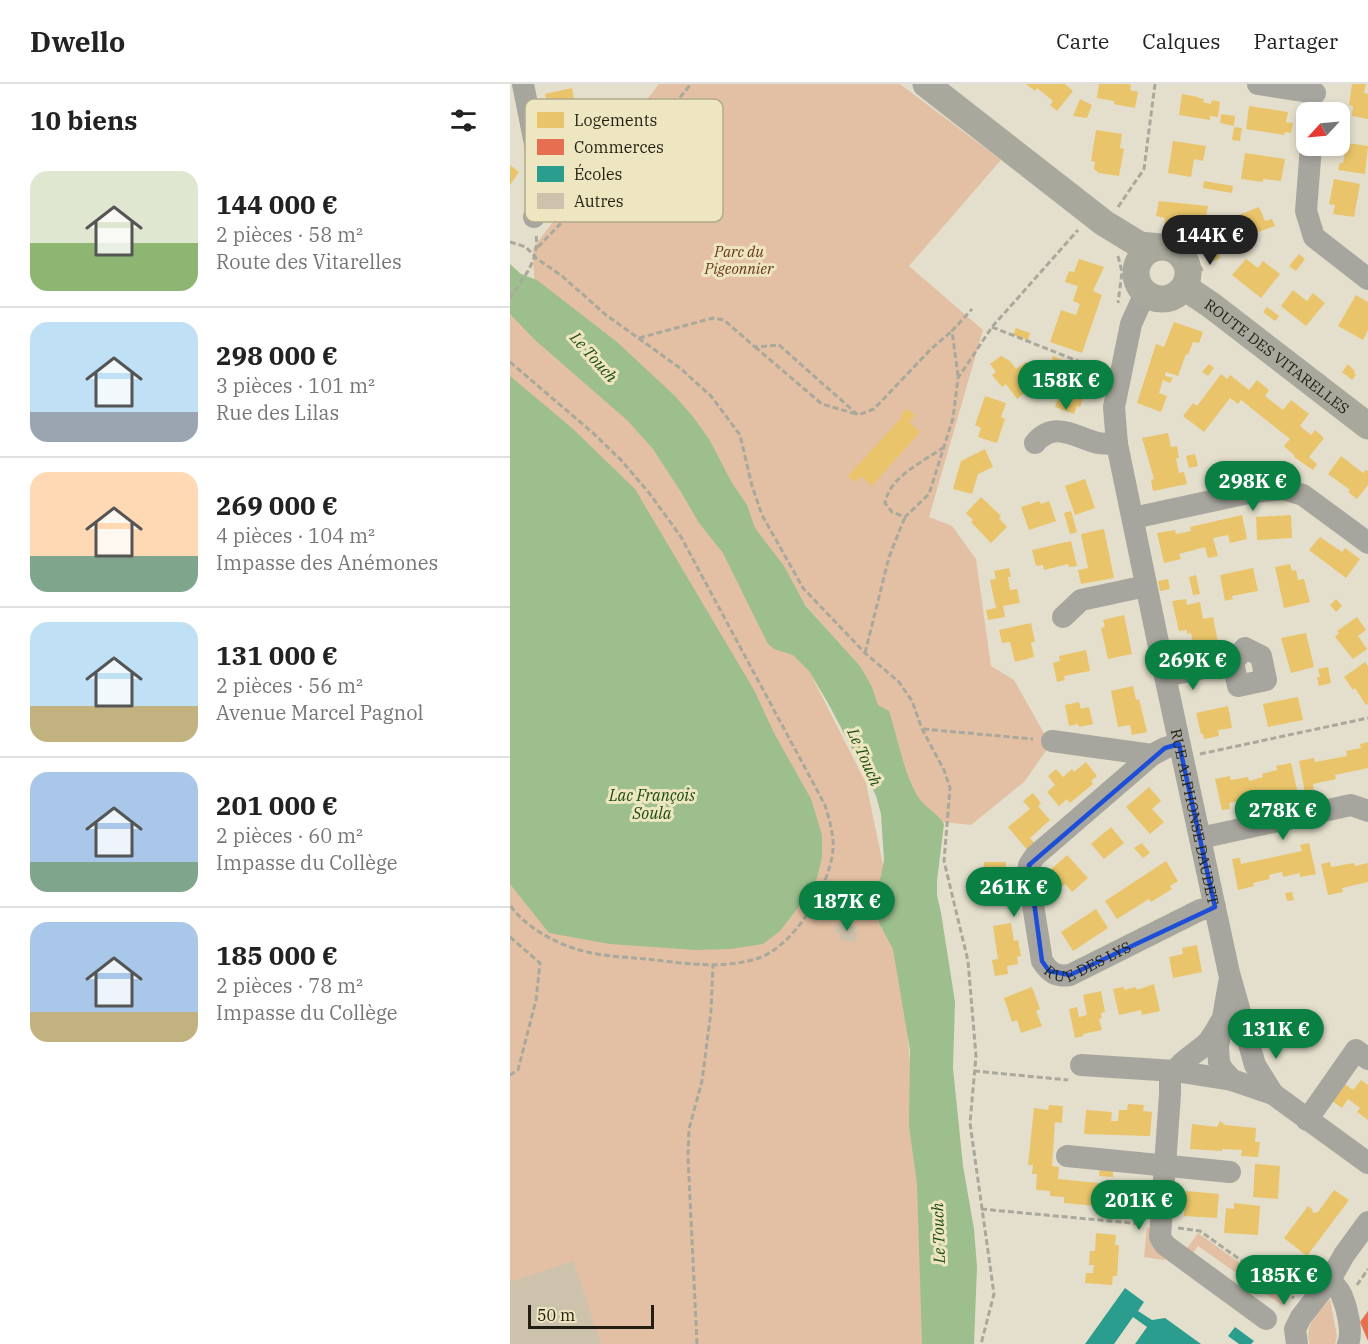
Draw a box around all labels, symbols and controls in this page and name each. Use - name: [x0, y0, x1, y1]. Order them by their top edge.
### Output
- text: Dwello: [30, 23, 125, 60]
- text: Carte: [1056, 27, 1109, 55]
- text: Calques: [1142, 27, 1221, 55]
- text: Partager: [1254, 27, 1338, 55]
- legend: [525, 99, 723, 222]
- north arrow: [1296, 102, 1350, 156]
- map controls: [1296, 102, 1350, 156]
- text: 10 biens: [30, 103, 137, 137]
- icon: filters: [447, 104, 480, 137]
- text: Logements: [574, 110, 657, 130]
- text: Commerces: [574, 137, 664, 157]
- text: Écoles: [574, 163, 622, 184]
- text: 144 000 €: [216, 187, 338, 221]
- text: Autres: [574, 191, 624, 211]
- icon: home: [78, 195, 150, 267]
- pin: 144K €: [1161, 215, 1259, 266]
- text: 2 pièces · 58 m²: [216, 221, 363, 248]
- text: 144K €: [1176, 221, 1244, 248]
- park label: Parc du Pigeonnier: [703, 242, 774, 278]
- text: Route des Vitarelles: [216, 248, 402, 275]
- street label: ROUTE DES VITARELLES: [1201, 294, 1353, 418]
- water label: Le Touch: [566, 327, 622, 386]
- text: 298 000 €: [216, 338, 338, 372]
- icon: home: [78, 346, 150, 418]
- pin: 158K €: [1017, 360, 1115, 411]
- text: 158K €: [1032, 366, 1100, 393]
- text: 3 pièces · 101 m²: [216, 372, 375, 399]
- text: Rue des Lilas: [216, 399, 339, 426]
- pin: 298K €: [1204, 461, 1302, 512]
- text: 298K €: [1219, 467, 1287, 494]
- text: 269 000 €: [216, 488, 338, 522]
- icon: home: [78, 496, 150, 568]
- text: 4 pièces · 104 m²: [216, 522, 375, 549]
- text: Impasse des Anémones: [216, 549, 438, 576]
- text: 131 000 €: [216, 638, 338, 672]
- pin: 269K €: [1144, 640, 1242, 691]
- icon: home: [78, 646, 150, 718]
- text: 269K €: [1159, 646, 1227, 673]
- text: 2 pièces · 56 m²: [216, 672, 363, 699]
- text: Avenue Marcel Pagnol: [216, 699, 424, 726]
- water label: Le Touch: [843, 724, 887, 789]
- street label: RUE ALPHONSE DAUDET: [1167, 727, 1224, 907]
- water label: Lac François Soula: [608, 785, 695, 823]
- text: 201 000 €: [216, 788, 338, 822]
- pin: 278K €: [1234, 790, 1332, 841]
- icon: home: [78, 796, 150, 868]
- text: 278K €: [1249, 796, 1317, 823]
- text: 2 pièces · 60 m²: [216, 822, 363, 849]
- text: Impasse du Collège: [216, 849, 398, 876]
- pin: 261K €: [965, 867, 1063, 918]
- text: 261K €: [980, 873, 1048, 900]
- pin: 187K €: [798, 881, 896, 932]
- text: 187K €: [813, 887, 881, 914]
- street label: RUE DES LYS: [1040, 937, 1134, 986]
- text: 185 000 €: [216, 938, 338, 972]
- icon: home: [78, 946, 150, 1018]
- text: 2 pièces · 78 m²: [216, 972, 363, 999]
- text: Impasse du Collège: [216, 999, 398, 1026]
- pin: 131K €: [1227, 1009, 1325, 1060]
- text: 131K €: [1242, 1015, 1310, 1042]
- pin: 201K €: [1090, 1180, 1188, 1231]
- text: 201K €: [1105, 1186, 1173, 1213]
- water label: Le Touch: [927, 1202, 949, 1265]
- pin: 185K €: [1235, 1255, 1333, 1306]
- text: 185K €: [1250, 1261, 1318, 1288]
- scale bar: [528, 1302, 654, 1330]
- text: 50 m: [537, 1305, 575, 1325]

